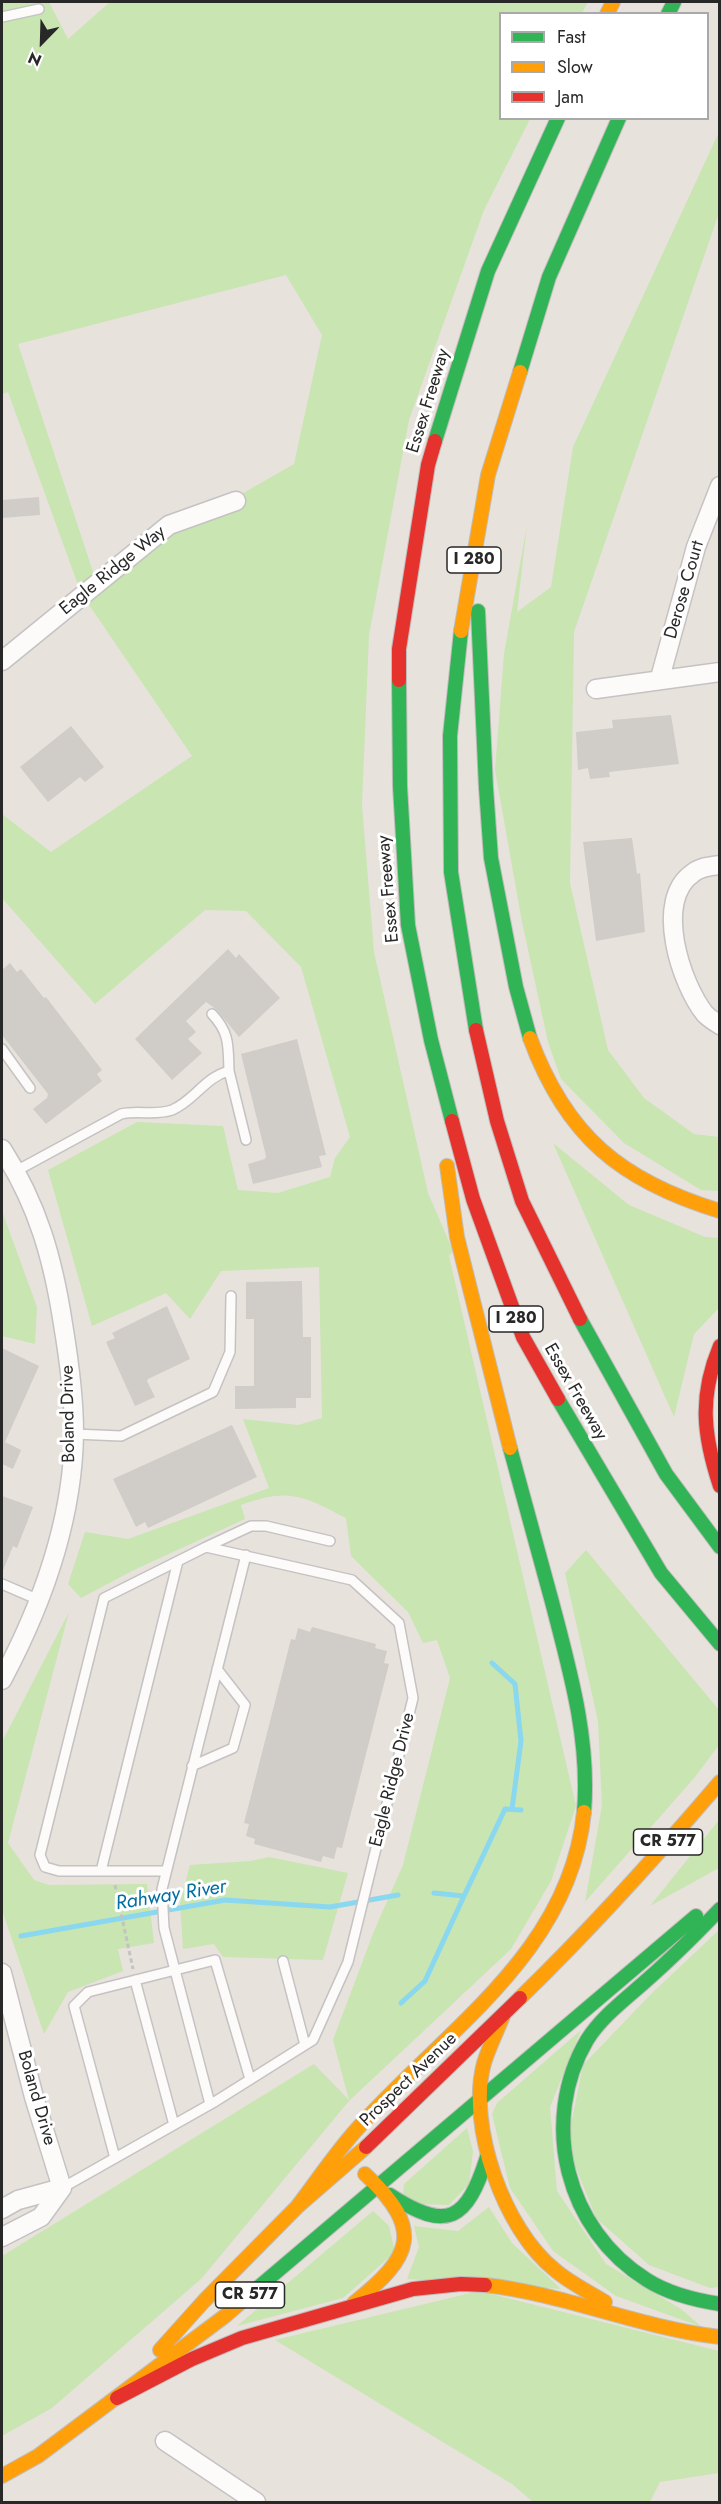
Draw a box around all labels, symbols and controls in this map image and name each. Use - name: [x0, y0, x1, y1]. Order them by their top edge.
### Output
- north arrow: [12, 12, 72, 72]
- legend: [499, 12, 709, 120]
- text: Fast: [557, 24, 586, 50]
- text: N: [24, 46, 45, 72]
- text: Slow: [557, 54, 593, 80]
- text: Jam: [557, 84, 584, 110]
- street label: Essex Freeway: [403, 346, 455, 456]
- street label: Eagle Ridge Way: [56, 522, 170, 620]
- street label: Derose Court: [661, 538, 709, 642]
- road number: I 280: [447, 547, 501, 573]
- street label: Essex Freeway: [374, 834, 404, 944]
- road number: I 280: [489, 1306, 543, 1332]
- street label: Essex Freeway: [539, 1340, 611, 1444]
- street label: Boland Drive: [57, 1365, 81, 1463]
- street label: Eagle Ridge Drive: [366, 1711, 420, 1849]
- road number: CR 577: [634, 1829, 702, 1855]
- water label: Rahway River: [114, 1875, 228, 1917]
- street label: Prospect Avenue: [356, 2028, 462, 2132]
- street label: Boland Drive: [12, 2048, 60, 2148]
- road number: CR 577: [216, 2282, 284, 2308]

